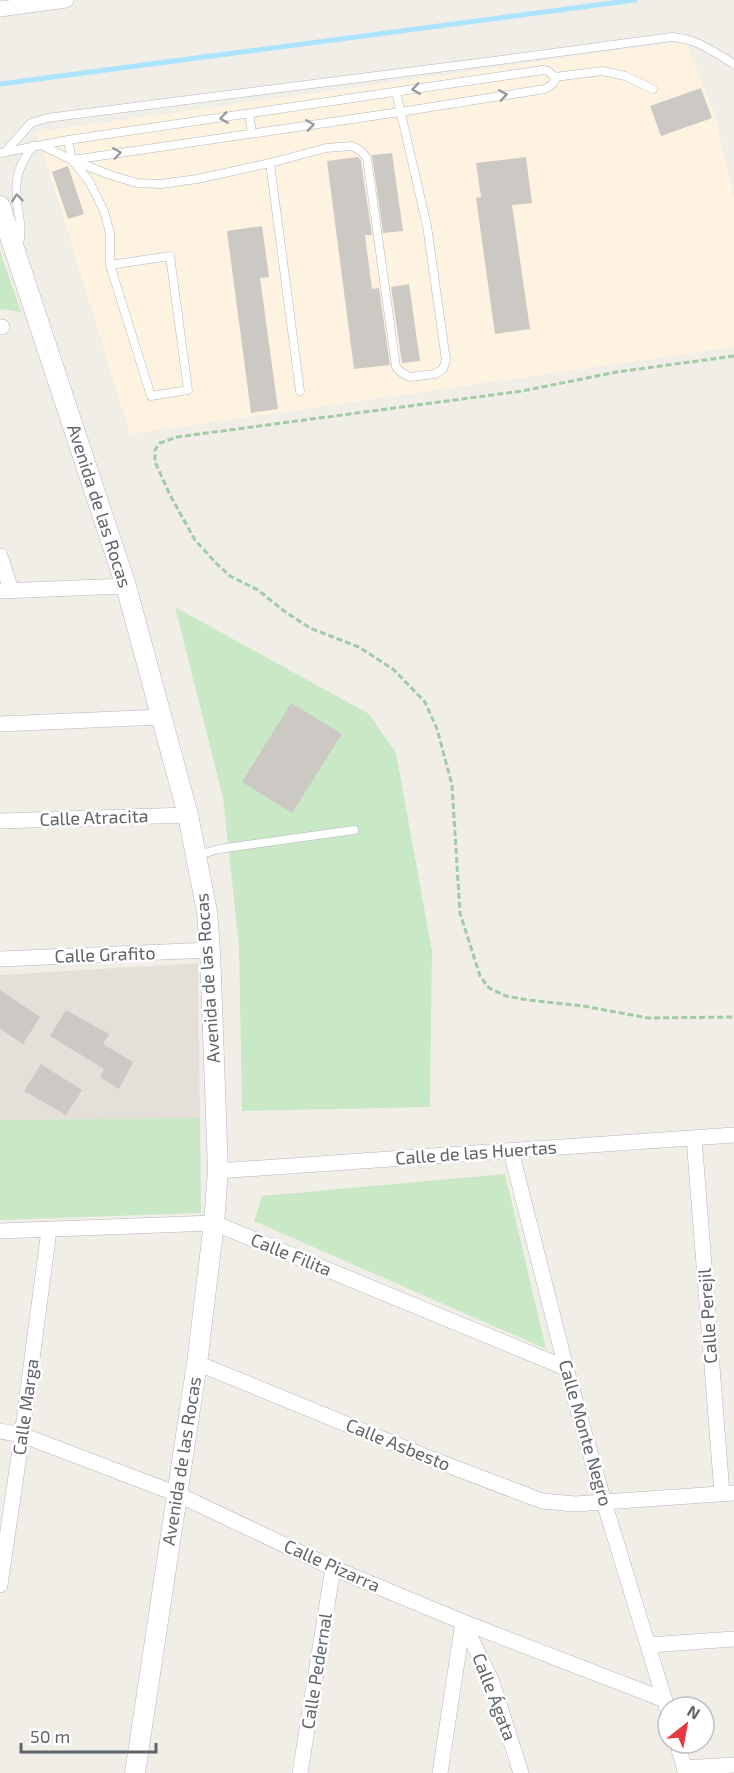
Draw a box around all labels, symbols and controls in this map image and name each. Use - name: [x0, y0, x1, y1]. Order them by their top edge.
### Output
- one-way arrow: [412, 82, 421, 94]
- one-way arrow: [498, 90, 507, 102]
- one-way arrow: [219, 111, 228, 123]
- one-way arrow: [306, 119, 315, 131]
- one-way arrow: [113, 147, 122, 159]
- one-way arrow: [11, 193, 24, 203]
- street label: Avenida de las Rocas: [63, 421, 137, 590]
- street label: Calle Atracita: [39, 804, 149, 830]
- street label: Avenida de las Rocas: [190, 892, 224, 1064]
- street label: Calle Grafito: [54, 941, 156, 967]
- street label: Calle de las Huertas: [394, 1135, 557, 1169]
- street label: Calle Filita: [248, 1228, 335, 1280]
- street label: Calle Perejil: [693, 1267, 721, 1365]
- street label: Calle Marga: [7, 1357, 43, 1457]
- street label: Calle Monte Negro: [555, 1357, 617, 1508]
- street label: Avenida de las Rocas: [157, 1375, 205, 1547]
- street label: Calle Asbesto: [343, 1413, 454, 1475]
- street label: Calle Pizarra: [281, 1534, 384, 1596]
- street label: Calle Pedernal: [296, 1610, 336, 1731]
- street label: Calle Ágata: [468, 1650, 522, 1743]
- north arrow: [656, 1695, 716, 1755]
- text: N: [684, 1701, 704, 1723]
- scale bar: [21, 1716, 156, 1754]
- text: 50 m: [30, 1725, 70, 1747]

